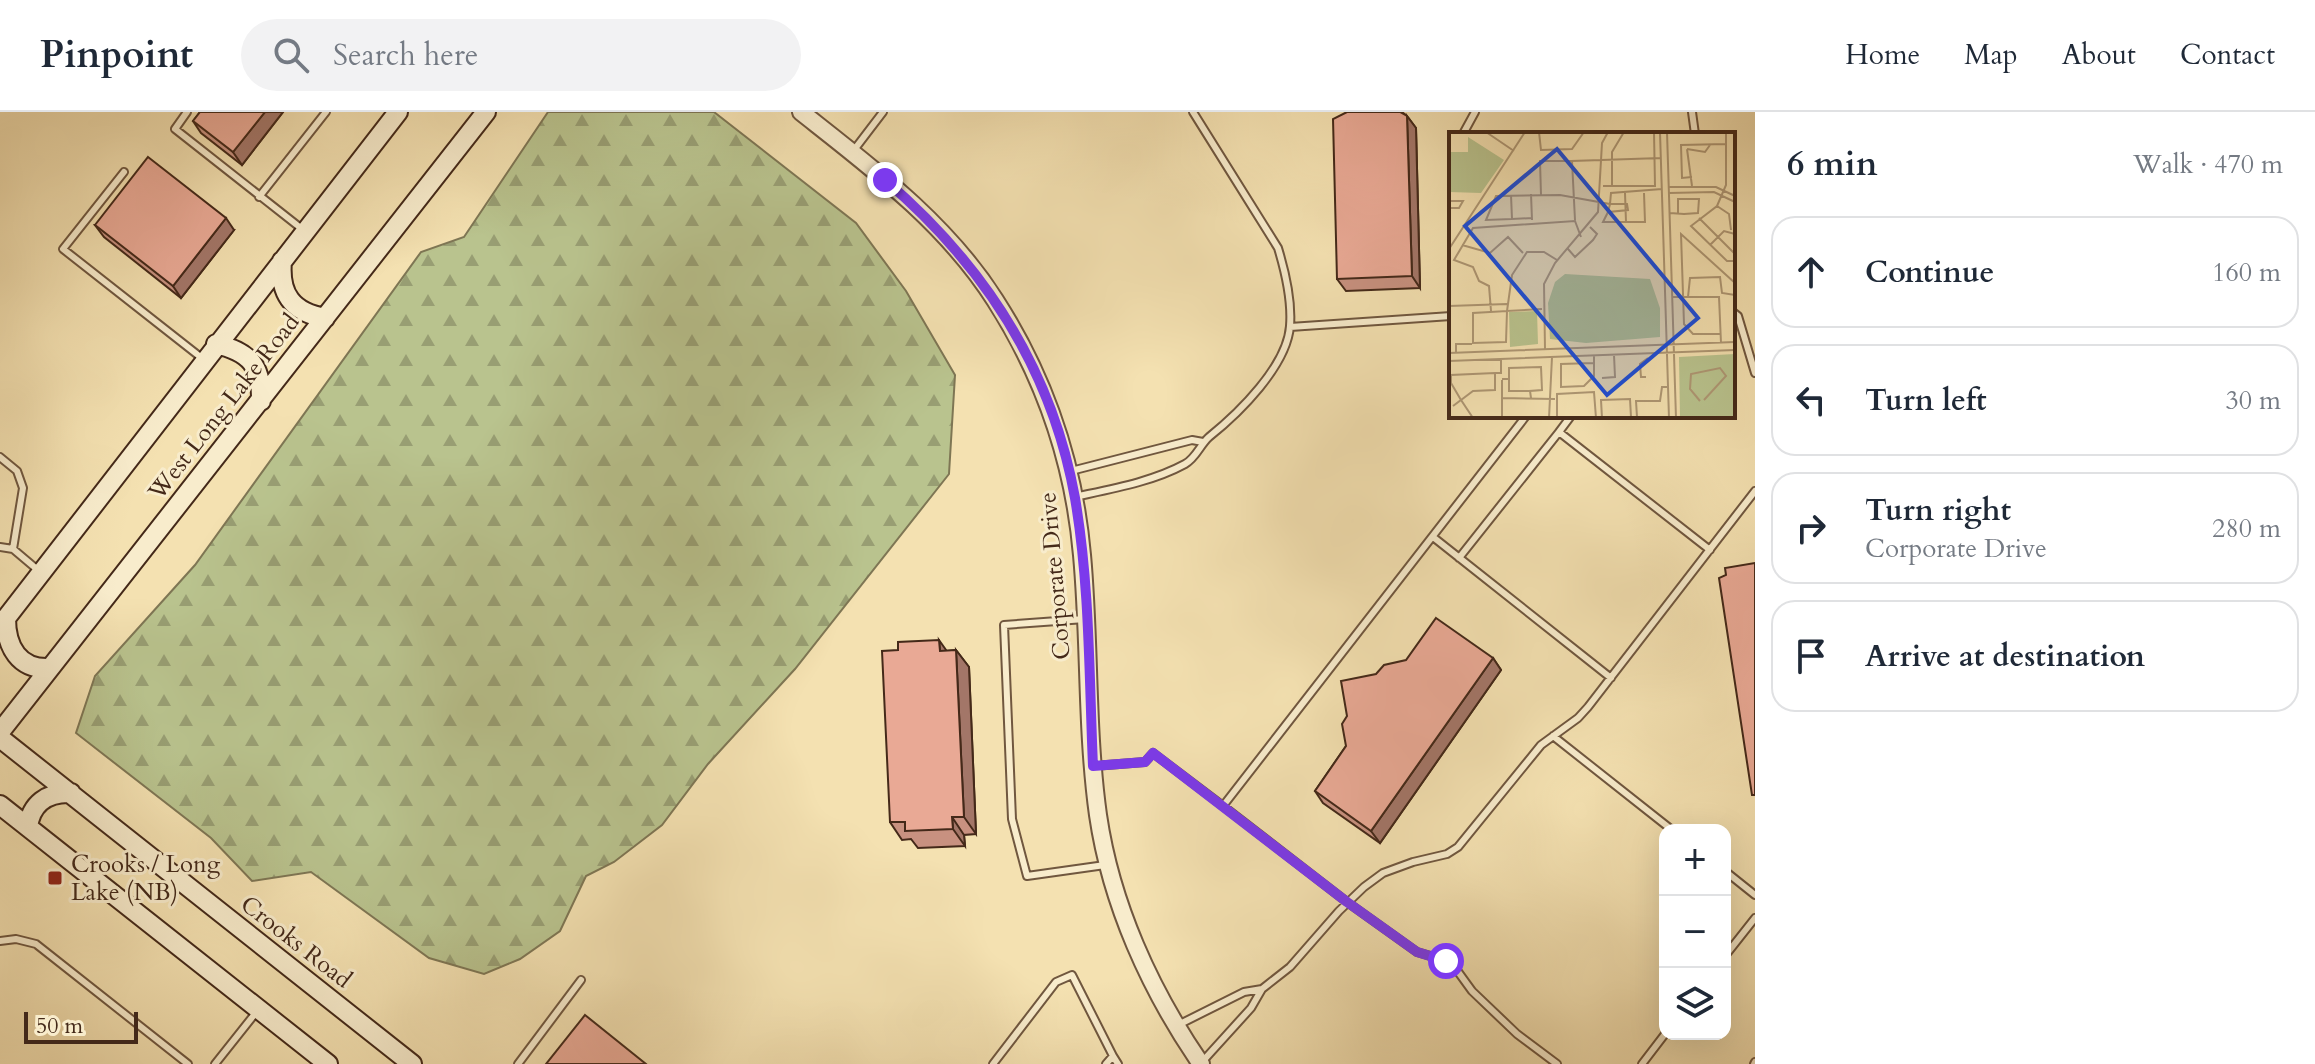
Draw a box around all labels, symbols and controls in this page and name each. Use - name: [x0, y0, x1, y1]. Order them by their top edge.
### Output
- search box: [241, 19, 801, 91]
- text: Pinpoint: [40, 29, 193, 81]
- icon: search: [269, 33, 313, 77]
- text: Search here: [333, 35, 478, 76]
- text: Home: [1845, 36, 1920, 74]
- text: Map: [1964, 36, 2018, 74]
- text: About: [2062, 36, 2136, 74]
- text: Contact: [2180, 36, 2275, 74]
- inset map: [1449, 132, 1735, 418]
- text: 6 min: [1787, 141, 1878, 187]
- text: Walk · 470 m: [2133, 147, 2283, 182]
- route end: [867, 162, 903, 198]
- icon: ahead: [1789, 250, 1833, 294]
- text: Continue: [1865, 252, 1994, 293]
- text: 160 m: [2212, 255, 2281, 290]
- street label: West Long Lake Road: [140, 307, 307, 508]
- icon: left: [1789, 378, 1833, 422]
- text: Turn left: [1865, 380, 1987, 421]
- text: 30 m: [2225, 383, 2281, 418]
- text: Turn right: [1865, 490, 2011, 531]
- street label: Corporate Drive: [1031, 491, 1079, 661]
- icon: right: [1789, 506, 1833, 550]
- text: 280 m: [2212, 511, 2281, 546]
- text: Corporate Drive: [1865, 531, 2047, 566]
- icon: arrive: [1789, 634, 1833, 678]
- text: Arrive at destination: [1865, 636, 2145, 677]
- map controls: [1659, 824, 1731, 1040]
- button: +: [1659, 824, 1731, 896]
- place label: Crooks / Long Lake (NB): [71, 848, 221, 909]
- marker: Crooks / Long Lake (NB): [46, 869, 64, 887]
- street label: Crooks Road: [233, 888, 359, 996]
- button: −: [1659, 896, 1731, 968]
- route start: [1428, 943, 1464, 979]
- button: layers: [1659, 968, 1731, 1040]
- scale bar: [24, 1008, 138, 1044]
- text: 50 m: [36, 1011, 83, 1041]

